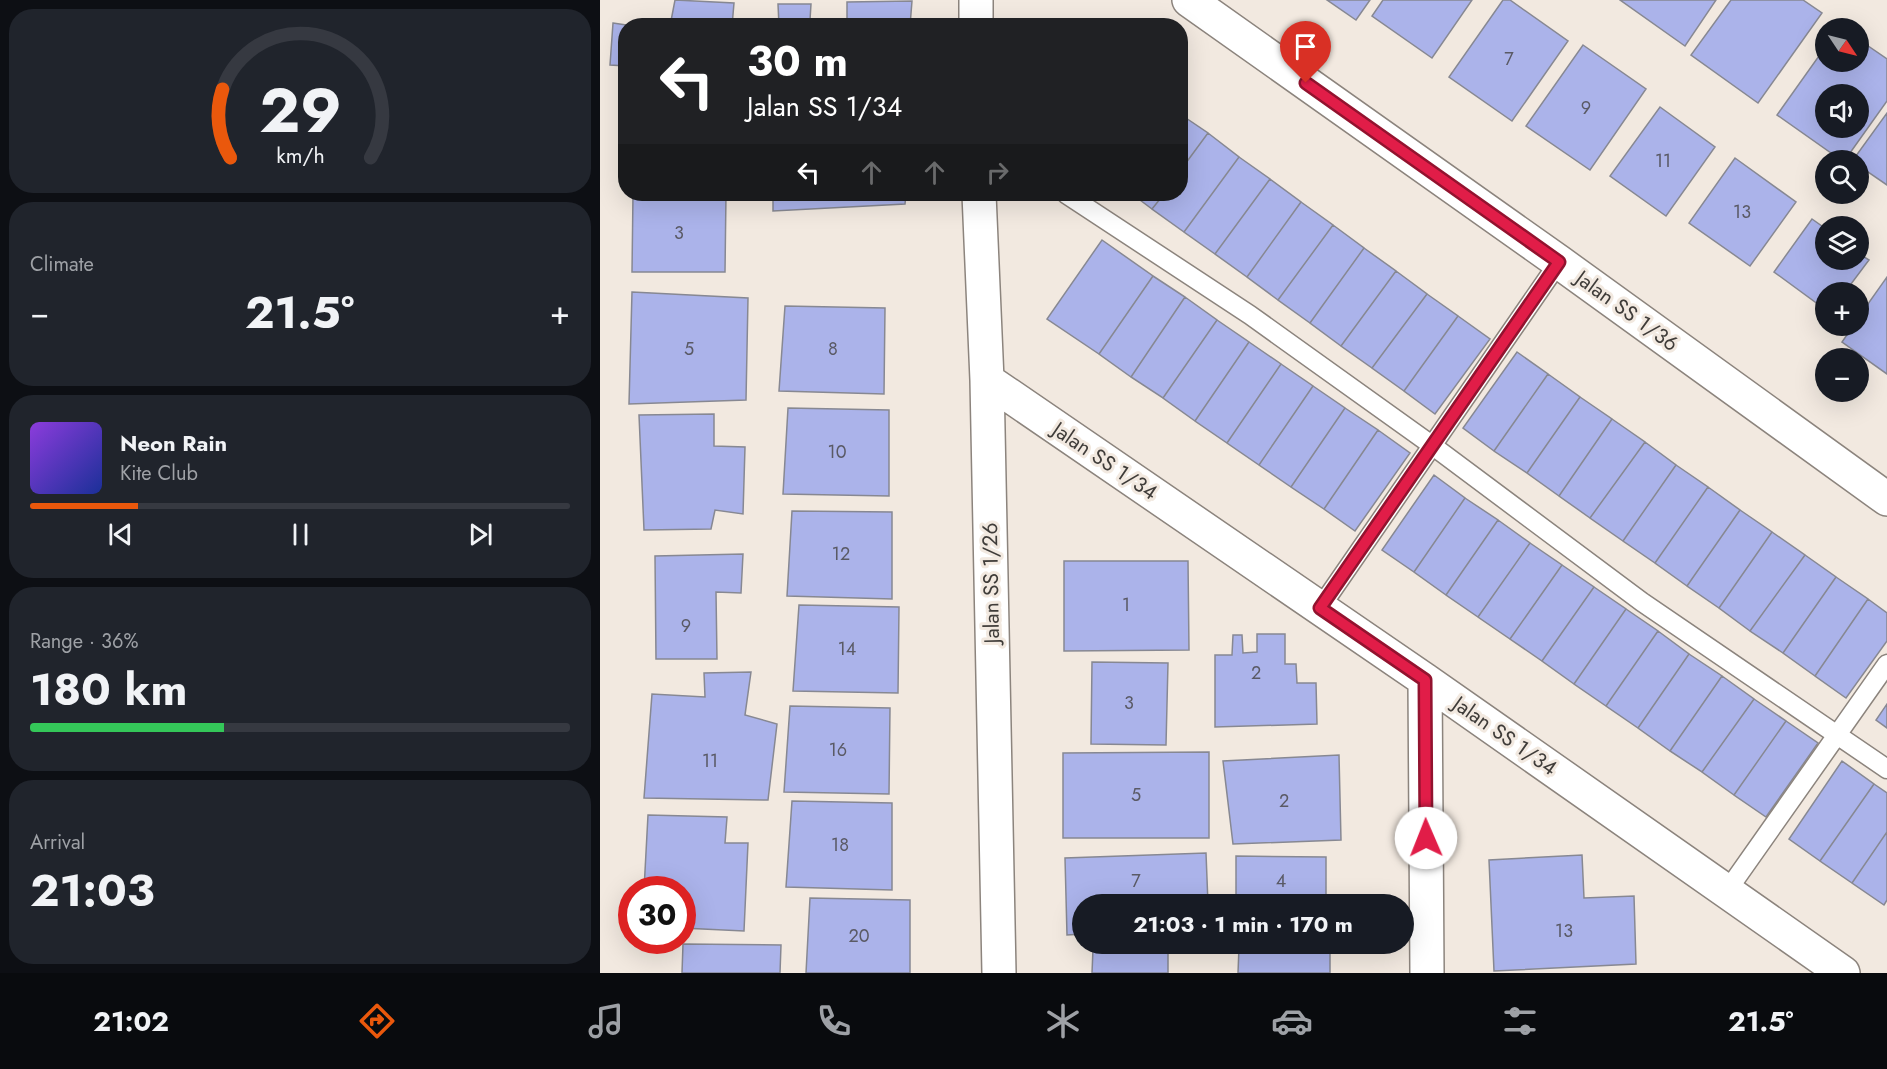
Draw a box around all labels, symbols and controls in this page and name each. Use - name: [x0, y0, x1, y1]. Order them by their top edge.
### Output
- north arrow: [1815, 18, 1869, 72]
- map controls: [1815, 18, 1869, 402]
- pin: [1280, 21, 1331, 83]
- icon: arrive: [1289, 30, 1322, 63]
- text: 30 m: [747, 31, 848, 92]
- icon: left: [648, 42, 726, 120]
- house number: 7: [1504, 46, 1514, 72]
- text: 29: [259, 65, 341, 155]
- button: sound: [1815, 84, 1869, 138]
- text: Jalan SS 1/34: [747, 87, 902, 126]
- house number: 9: [1581, 95, 1591, 121]
- text: km/h: [276, 140, 324, 171]
- house number: 11: [1655, 148, 1671, 174]
- button: search: [1815, 150, 1869, 204]
- icon: left: [792, 156, 825, 189]
- icon: ahead: [855, 156, 888, 189]
- icon: ahead: [918, 156, 951, 189]
- icon: right: [981, 156, 1014, 189]
- house number: 13: [1733, 199, 1751, 225]
- button: layers: [1815, 216, 1869, 270]
- house number: 3: [674, 220, 684, 246]
- text: Climate: [30, 250, 94, 279]
- street label: Jalan SS 1/36: [1567, 262, 1685, 359]
- text: 21.5°: [245, 280, 354, 345]
- button: +: [1815, 282, 1869, 336]
- text: −: [30, 289, 49, 336]
- text: +: [550, 289, 570, 336]
- house number: 5: [684, 336, 694, 362]
- house number: 8: [828, 336, 838, 362]
- button: −: [1815, 348, 1869, 402]
- street label: Jalan SS 1/34: [1044, 413, 1163, 507]
- text: Neon Rain: [120, 427, 227, 459]
- house number: 10: [828, 439, 847, 465]
- text: Kite Club: [120, 459, 198, 488]
- icon: previous: [104, 518, 137, 551]
- icon: pause: [284, 518, 317, 551]
- icon: next: [464, 518, 497, 551]
- street label: Jalan SS 1/26: [975, 522, 1007, 647]
- house number: 12: [832, 541, 850, 567]
- house number: 1: [1122, 592, 1130, 618]
- house number: 9: [681, 613, 691, 639]
- text: Range · 36%: [30, 627, 138, 656]
- house number: 14: [838, 636, 856, 662]
- text: 180 km: [30, 657, 187, 722]
- house number: 2: [1251, 660, 1261, 686]
- street label: Jalan SS 1/34: [1445, 687, 1563, 783]
- house number: 3: [1124, 690, 1134, 716]
- house number: 16: [829, 737, 847, 763]
- house number: 11: [702, 748, 718, 774]
- house number: 5: [1131, 782, 1141, 808]
- house number: 2: [1279, 788, 1289, 814]
- position arrow: [1394, 806, 1458, 870]
- text: Arrival: [30, 828, 85, 857]
- house number: 18: [831, 832, 849, 858]
- text: 21:03: [30, 858, 155, 923]
- house number: 7: [1131, 868, 1141, 894]
- house number: 4: [1276, 868, 1286, 894]
- speed limit sign: 30: [618, 876, 696, 954]
- text: 21:03 · 1 min · 170 m: [1133, 908, 1353, 940]
- house number: 13: [1555, 918, 1573, 944]
- house number: 20: [848, 923, 870, 949]
- icon: directions: [356, 1000, 398, 1042]
- icon: music: [585, 1000, 627, 1042]
- icon: phone: [813, 1000, 855, 1042]
- icon: climate: [1042, 1000, 1084, 1042]
- icon: car: [1271, 1000, 1313, 1042]
- icon: filters: [1499, 1000, 1541, 1042]
- text: 21:02: [93, 1002, 169, 1041]
- text: 21.5°: [1728, 1002, 1794, 1041]

